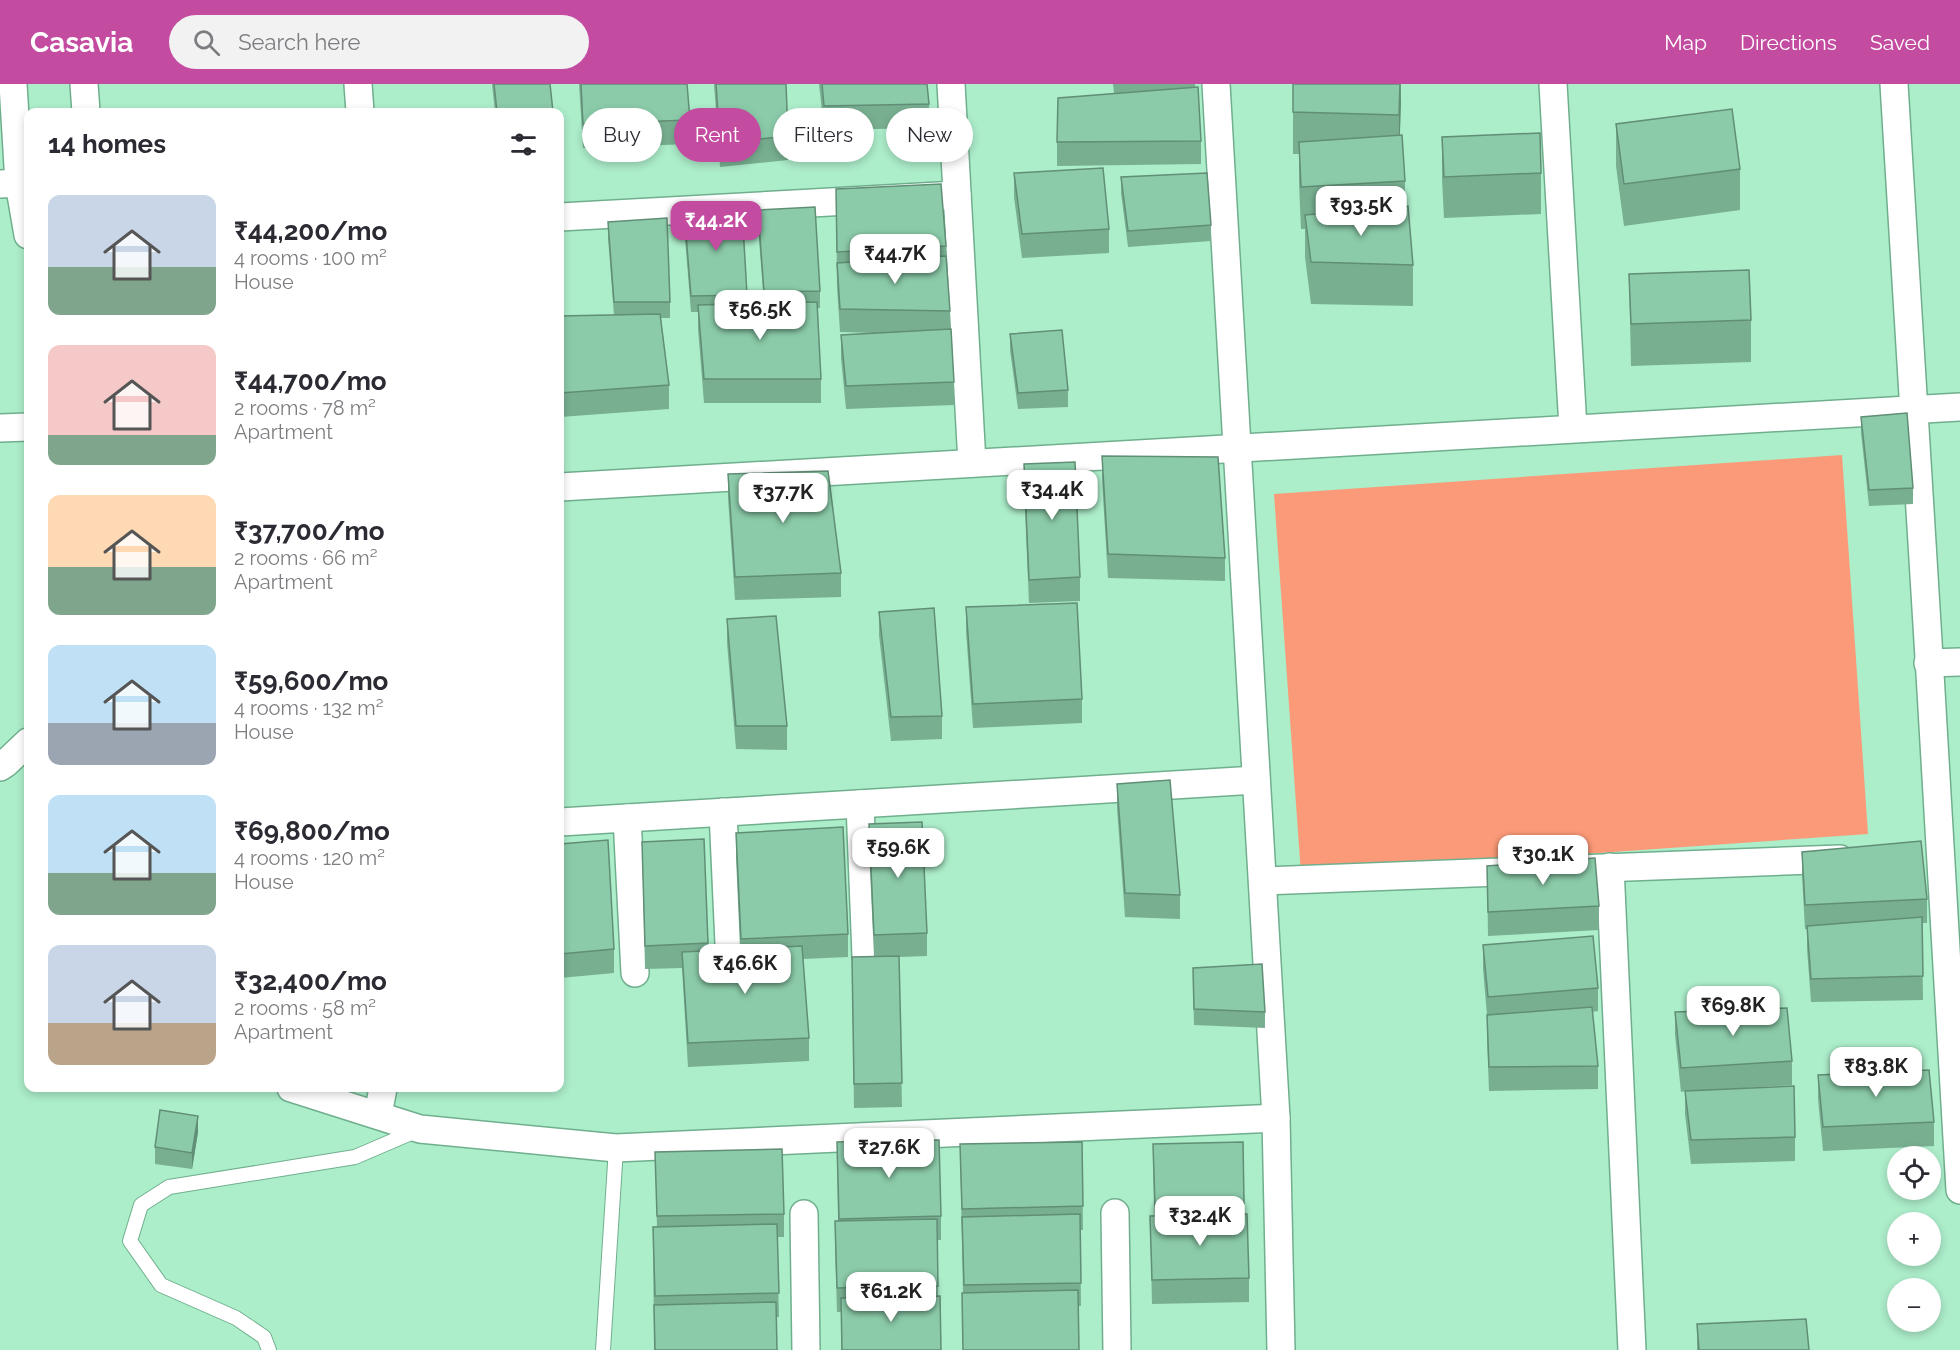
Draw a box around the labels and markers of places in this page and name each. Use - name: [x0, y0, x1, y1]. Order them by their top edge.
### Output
- pin: ₹93.5K: [1312, 186, 1410, 237]
- pin: ₹44.2K: [667, 201, 765, 252]
- pin: ₹44.7K: [846, 234, 944, 285]
- pin: ₹56.5K: [711, 290, 809, 341]
- pin: ₹34.4K: [1003, 470, 1101, 521]
- pin: ₹37.7K: [734, 473, 832, 524]
- pin: ₹59.6K: [849, 828, 947, 879]
- pin: ₹30.1K: [1494, 835, 1592, 886]
- pin: ₹46.6K: [696, 944, 794, 995]
- pin: ₹69.8K: [1684, 986, 1782, 1037]
- pin: ₹83.8K: [1827, 1047, 1925, 1098]
- pin: ₹27.6K: [840, 1128, 938, 1179]
- pin: ₹32.4K: [1151, 1196, 1249, 1247]
- pin: ₹61.2K: [842, 1272, 940, 1323]

